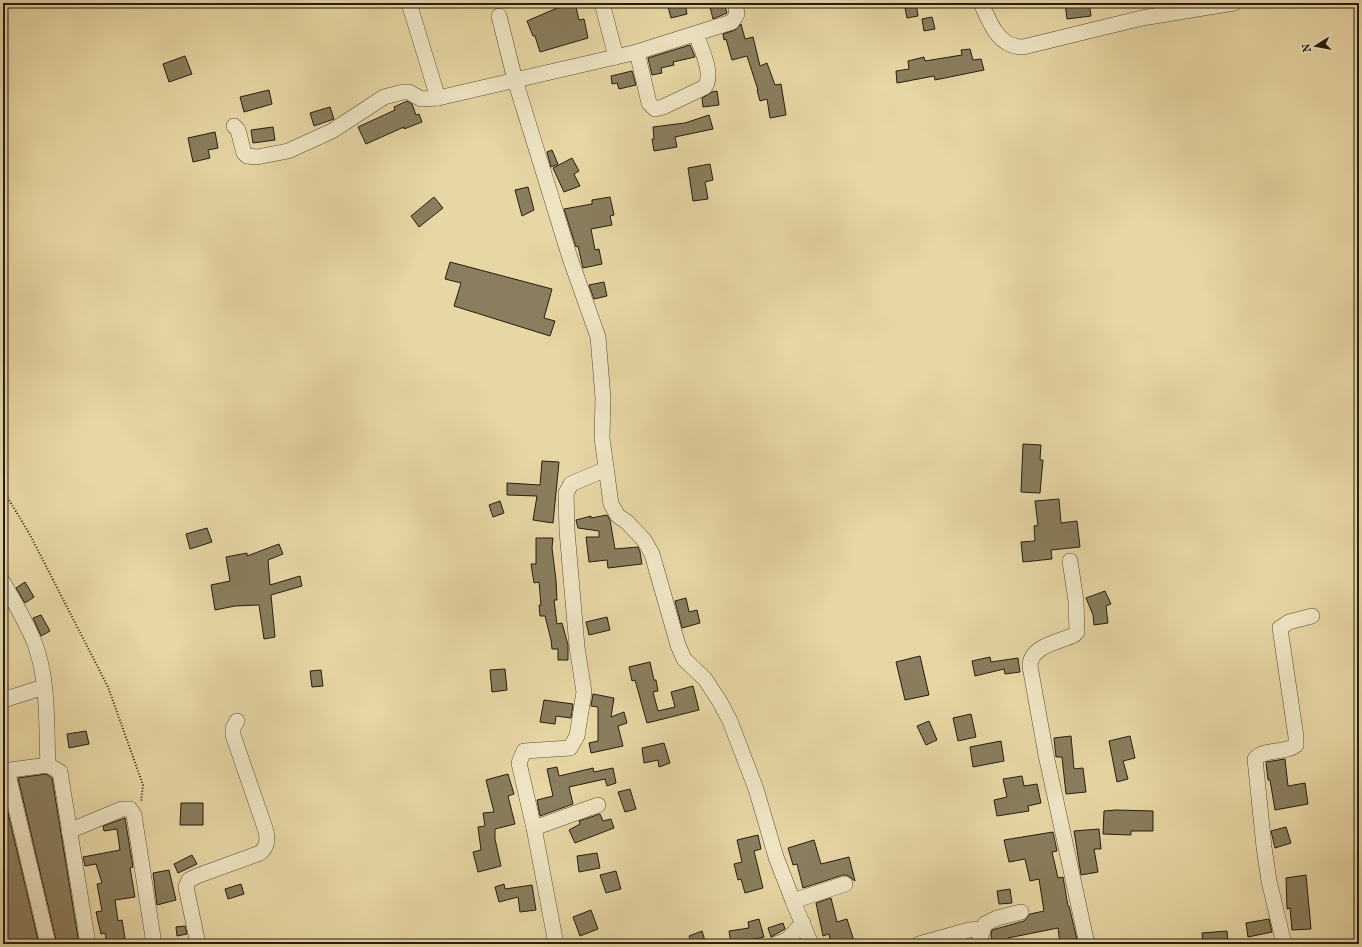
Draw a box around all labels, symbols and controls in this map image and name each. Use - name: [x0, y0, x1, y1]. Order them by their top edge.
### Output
- north arrow: [1296, 26, 1336, 66]
- text: N: [1299, 42, 1314, 53]

